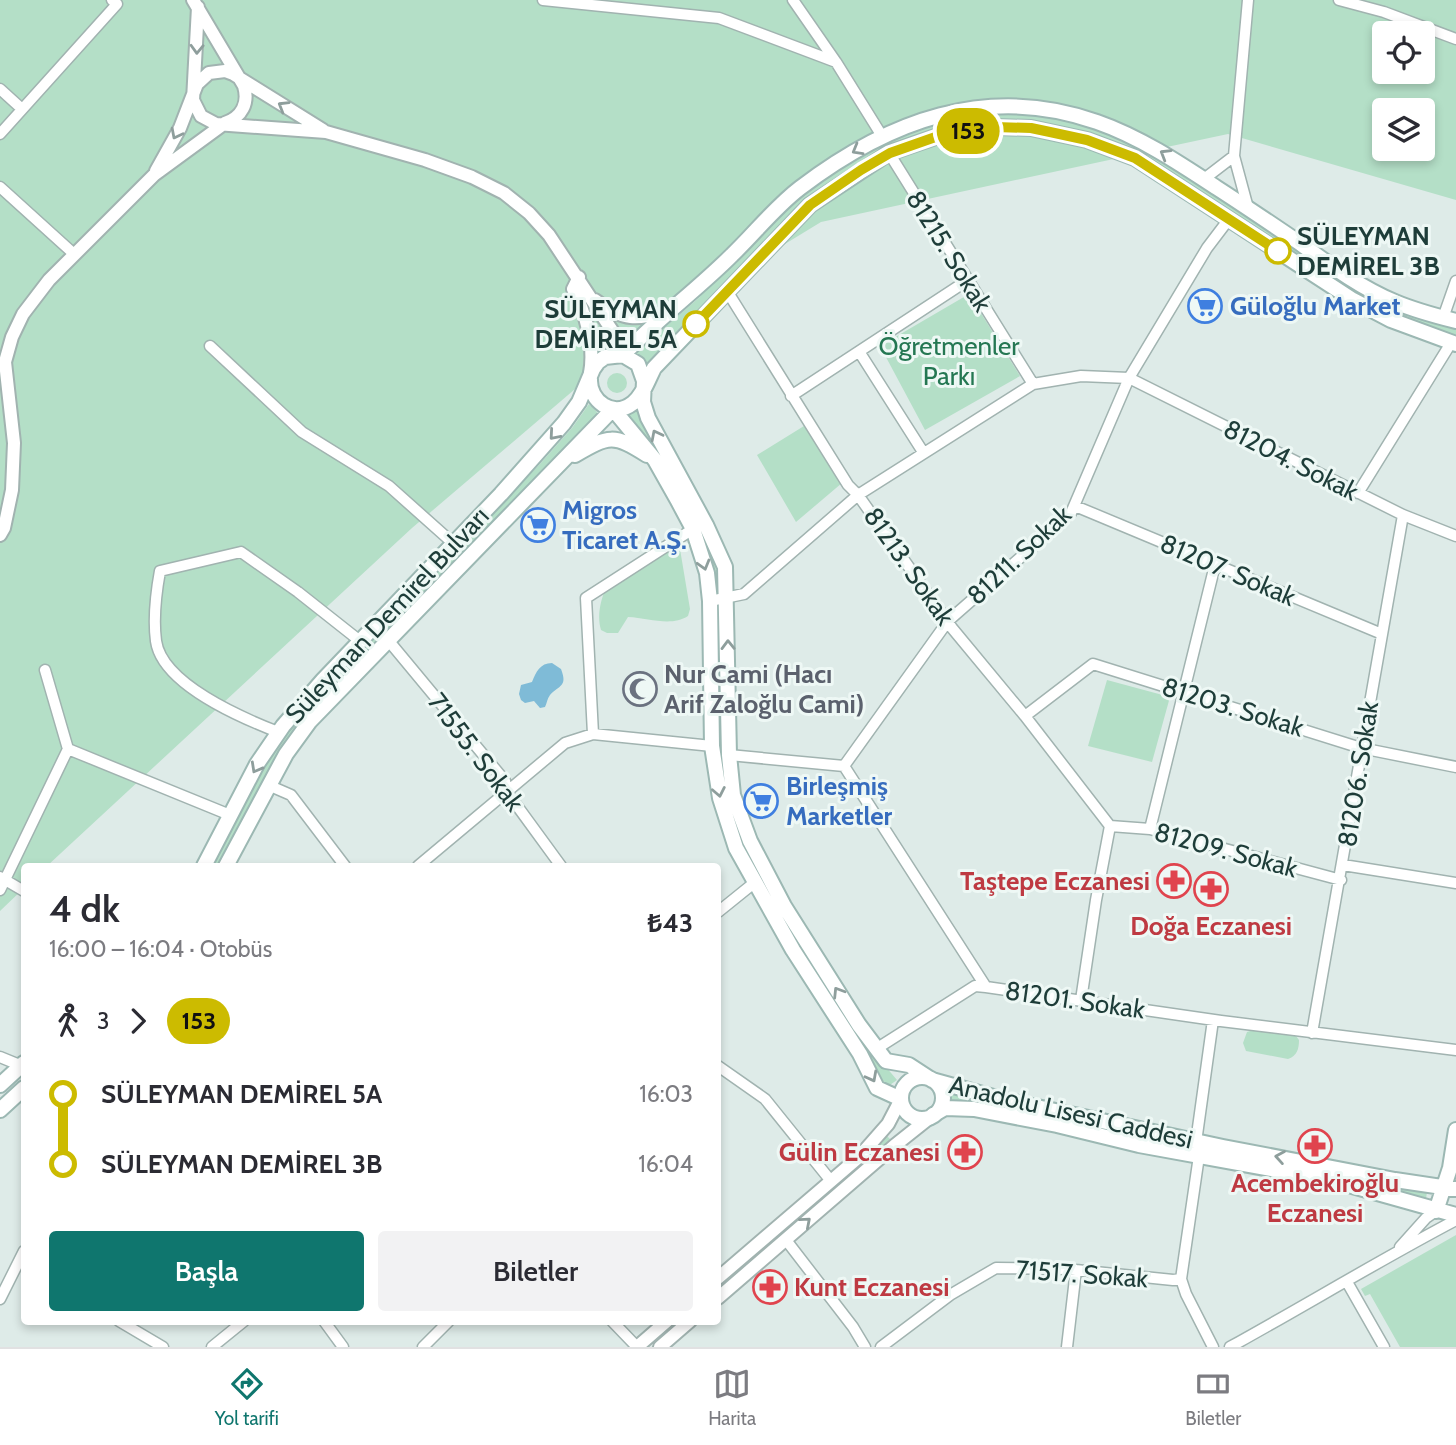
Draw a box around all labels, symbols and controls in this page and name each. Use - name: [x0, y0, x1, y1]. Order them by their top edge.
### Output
- map controls: [1372, 21, 1435, 161]
- button: locate: [1372, 21, 1435, 84]
- one-way arrow: [189, 44, 204, 55]
- button: layers: [1372, 98, 1435, 161]
- one-way arrow: [277, 101, 290, 114]
- line badge: 153: [928, 108, 1008, 154]
- text: 153: [951, 116, 985, 145]
- one-way arrow: [171, 127, 185, 139]
- one-way arrow: [851, 142, 864, 155]
- one-way arrow: [1159, 150, 1172, 163]
- street label: 81215. Sokak: [899, 185, 999, 318]
- place label: SÜLEYMAN DEMİREL 3B: [1297, 220, 1440, 282]
- marker: SÜLEYMAN DEMİREL 3B: [1265, 238, 1291, 264]
- supermarket icon: Güloğlu Market: [1186, 287, 1224, 325]
- place label: Güloğlu Market: [1230, 290, 1400, 322]
- place label: SÜLEYMAN DEMİREL 5A: [534, 293, 678, 355]
- marker: SÜLEYMAN DEMİREL 5A: [683, 311, 709, 337]
- park label: Öğretmenler Parkı: [878, 330, 1020, 392]
- street label: 81204. Sokak: [1218, 412, 1364, 508]
- one-way arrow: [550, 426, 562, 439]
- one-way arrow: [651, 429, 665, 442]
- place label: Migros Ticaret A.Ş.: [562, 494, 687, 556]
- street label: 81211. Sokak: [960, 498, 1078, 611]
- street label: Süleyman Demirel Bulvarı: [278, 500, 496, 730]
- street label: 81213. Sokak: [857, 501, 962, 631]
- supermarket icon: Migros Ticaret A.Ş.: [519, 506, 557, 544]
- street label: 81207. Sokak: [1155, 527, 1301, 613]
- one-way arrow: [696, 559, 711, 571]
- one-way arrow: [720, 639, 736, 650]
- place label: Nur Cami (Hacı Arif Zaloğlu Cami): [664, 658, 864, 720]
- mosque icon: Nur Cami (Hacı Arif Zaloğlu Cami): [621, 670, 659, 708]
- street label: 81203. Sokak: [1158, 670, 1308, 744]
- street label: 71555. Sokak: [421, 686, 531, 818]
- street label: 81206. Sokak: [1331, 698, 1385, 849]
- one-way arrow: [251, 761, 264, 773]
- place label: Birleşmiş Marketler: [786, 770, 893, 832]
- supermarket icon: Birleşmiş Marketler: [742, 782, 780, 820]
- one-way arrow: [711, 786, 726, 798]
- street label: 81209. Sokak: [1151, 816, 1301, 885]
- pharmacy icon: Taştepe Eczanesi: [1155, 862, 1193, 900]
- place label: Taştepe Eczanesi: [960, 865, 1150, 897]
- pharmacy icon: Doğa Eczanesi: [1192, 870, 1230, 908]
- text: 4 dk: [49, 885, 120, 932]
- text: ₺43: [647, 907, 693, 939]
- place label: Doğa Eczanesi: [1130, 910, 1292, 942]
- text: 16:00 – 16:04 · Otobüs: [49, 935, 272, 963]
- street label: 81201. Sokak: [1003, 974, 1147, 1026]
- one-way arrow: [834, 987, 847, 1000]
- icon: walk: [49, 1002, 87, 1040]
- icon: forward: [119, 1002, 157, 1040]
- text: 153: [181, 1006, 216, 1035]
- text: 3: [97, 1007, 109, 1035]
- street label: Anadolu Lisesi Caddesi: [946, 1068, 1196, 1156]
- one-way arrow: [864, 1070, 877, 1082]
- text: SÜLEYMAN DEMİREL 5A: [101, 1078, 382, 1110]
- text: 16:03: [639, 1080, 693, 1108]
- pharmacy icon: Acembekiroğlu Eczanesi: [1296, 1127, 1334, 1165]
- pharmacy icon: Gülin Eczanesi: [946, 1133, 984, 1171]
- place label: Gülin Eczanesi: [779, 1136, 940, 1168]
- text: SÜLEYMAN DEMİREL 3B: [101, 1148, 382, 1180]
- text: 16:04: [638, 1150, 693, 1178]
- one-way arrow: [1274, 1150, 1286, 1165]
- place label: Acembekiroğlu Eczanesi: [1231, 1167, 1399, 1229]
- one-way arrow: [798, 1218, 811, 1230]
- button: Başla: [49, 1231, 364, 1311]
- button: Biletler: [378, 1231, 693, 1311]
- street label: 71517. Sokak: [1015, 1253, 1150, 1295]
- pharmacy icon: Kunt Eczanesi: [751, 1268, 789, 1306]
- place label: Kunt Eczanesi: [794, 1271, 949, 1303]
- tab: Yol tarifi: [215, 1365, 279, 1430]
- tab: Harita: [708, 1365, 756, 1430]
- tab: Biletler: [1185, 1365, 1241, 1430]

